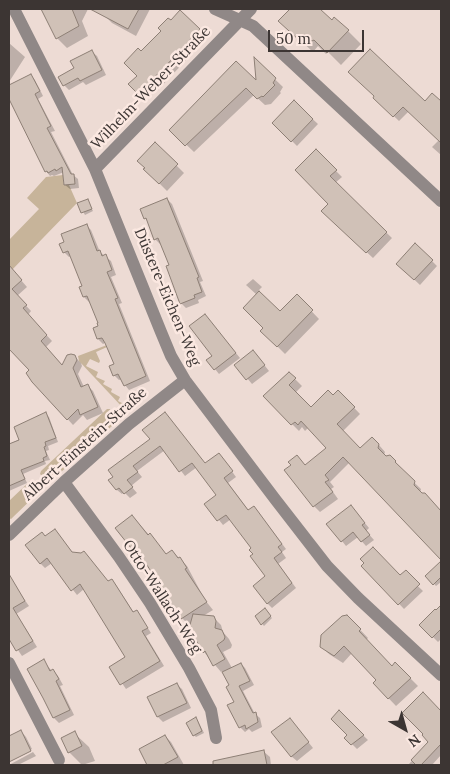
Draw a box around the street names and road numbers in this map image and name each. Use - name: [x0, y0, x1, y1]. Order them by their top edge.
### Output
- street label: Wilhelm-Weber-Straße: [88, 23, 214, 153]
- street label: Düstere-Eichen-Weg: [130, 225, 204, 369]
- street label: Albert-Einstein-Straße: [19, 384, 151, 504]
- street label: Otto-Wallach-Weg: [119, 537, 205, 657]

